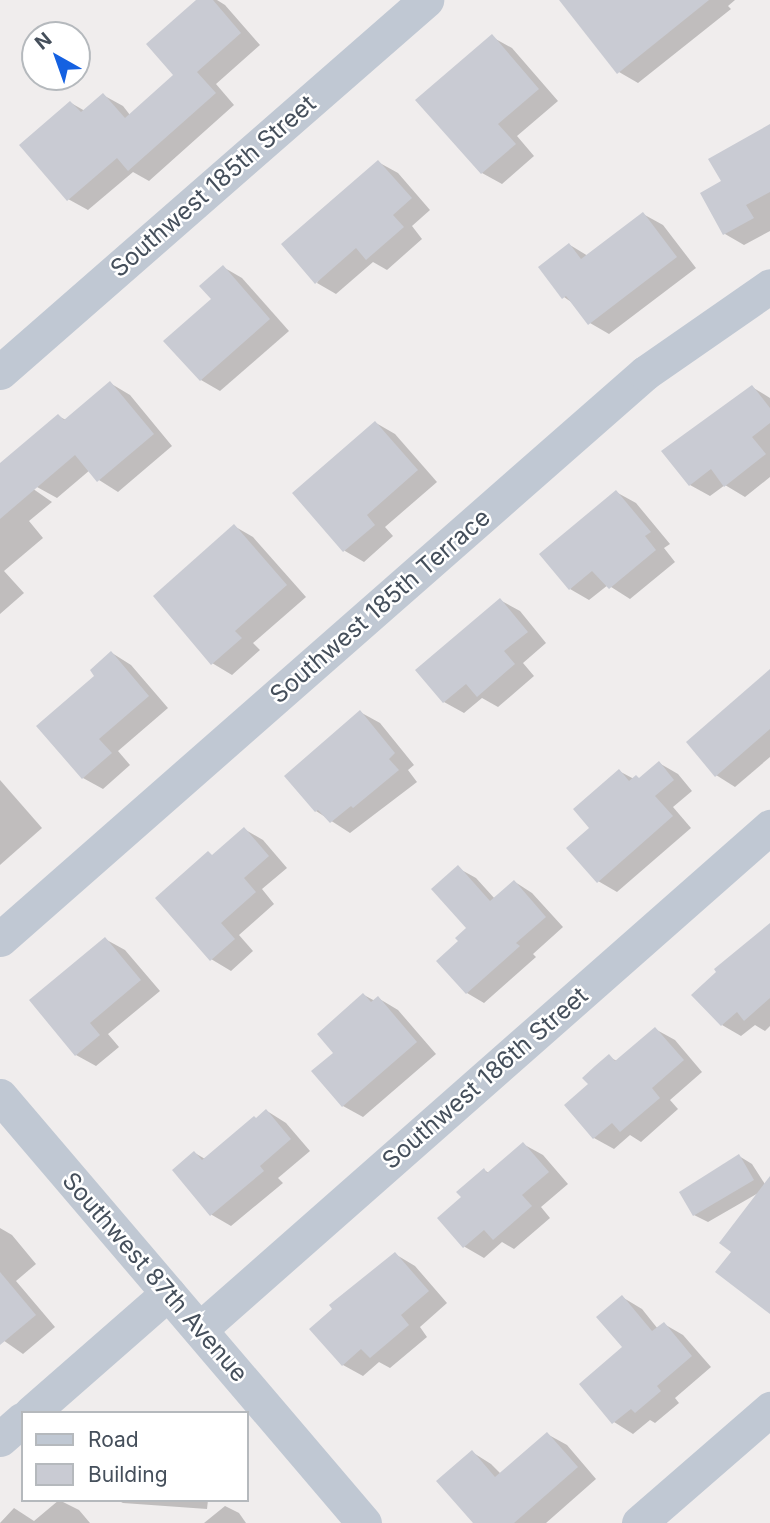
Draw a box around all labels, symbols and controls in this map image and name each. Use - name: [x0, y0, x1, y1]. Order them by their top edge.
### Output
- north arrow: [21, 21, 91, 91]
- text: N: [31, 28, 56, 55]
- street label: Southwest 185th Street: [105, 89, 321, 283]
- street label: Southwest 185th Terrace: [264, 503, 496, 709]
- street label: Southwest 186th Street: [376, 981, 594, 1175]
- street label: Southwest 87th Avenue: [56, 1166, 254, 1388]
- legend: [21, 1411, 248, 1502]
- text: Road: [88, 1427, 139, 1452]
- text: Building: [88, 1462, 168, 1487]

